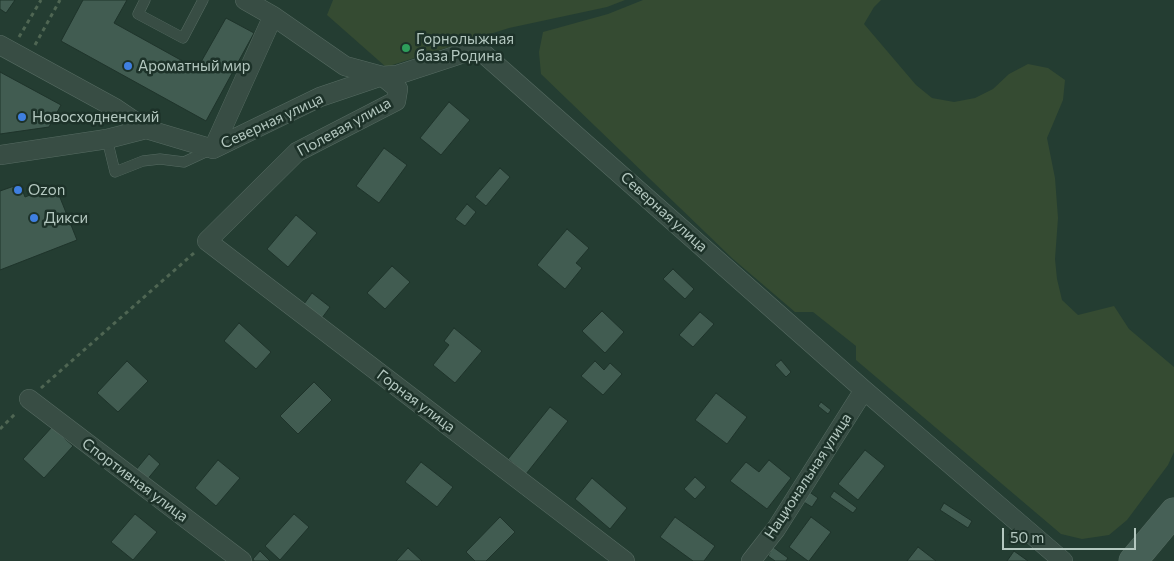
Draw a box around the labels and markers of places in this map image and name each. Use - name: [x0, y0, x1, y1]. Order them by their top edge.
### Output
- place label: Горнолыжная база Родина: [416, 30, 514, 65]
- marker: Горнолыжная база Родина: [400, 42, 412, 54]
- place label: Ароматный мир: [138, 57, 250, 75]
- marker: Ароматный мир: [122, 60, 134, 72]
- place label: Новосходненский: [32, 108, 159, 126]
- marker: Новосходненский: [16, 111, 28, 123]
- place label: Ozon: [28, 181, 65, 199]
- marker: Ozon: [12, 184, 24, 196]
- place label: Дикси: [44, 209, 88, 227]
- marker: Дикси: [28, 212, 40, 224]

